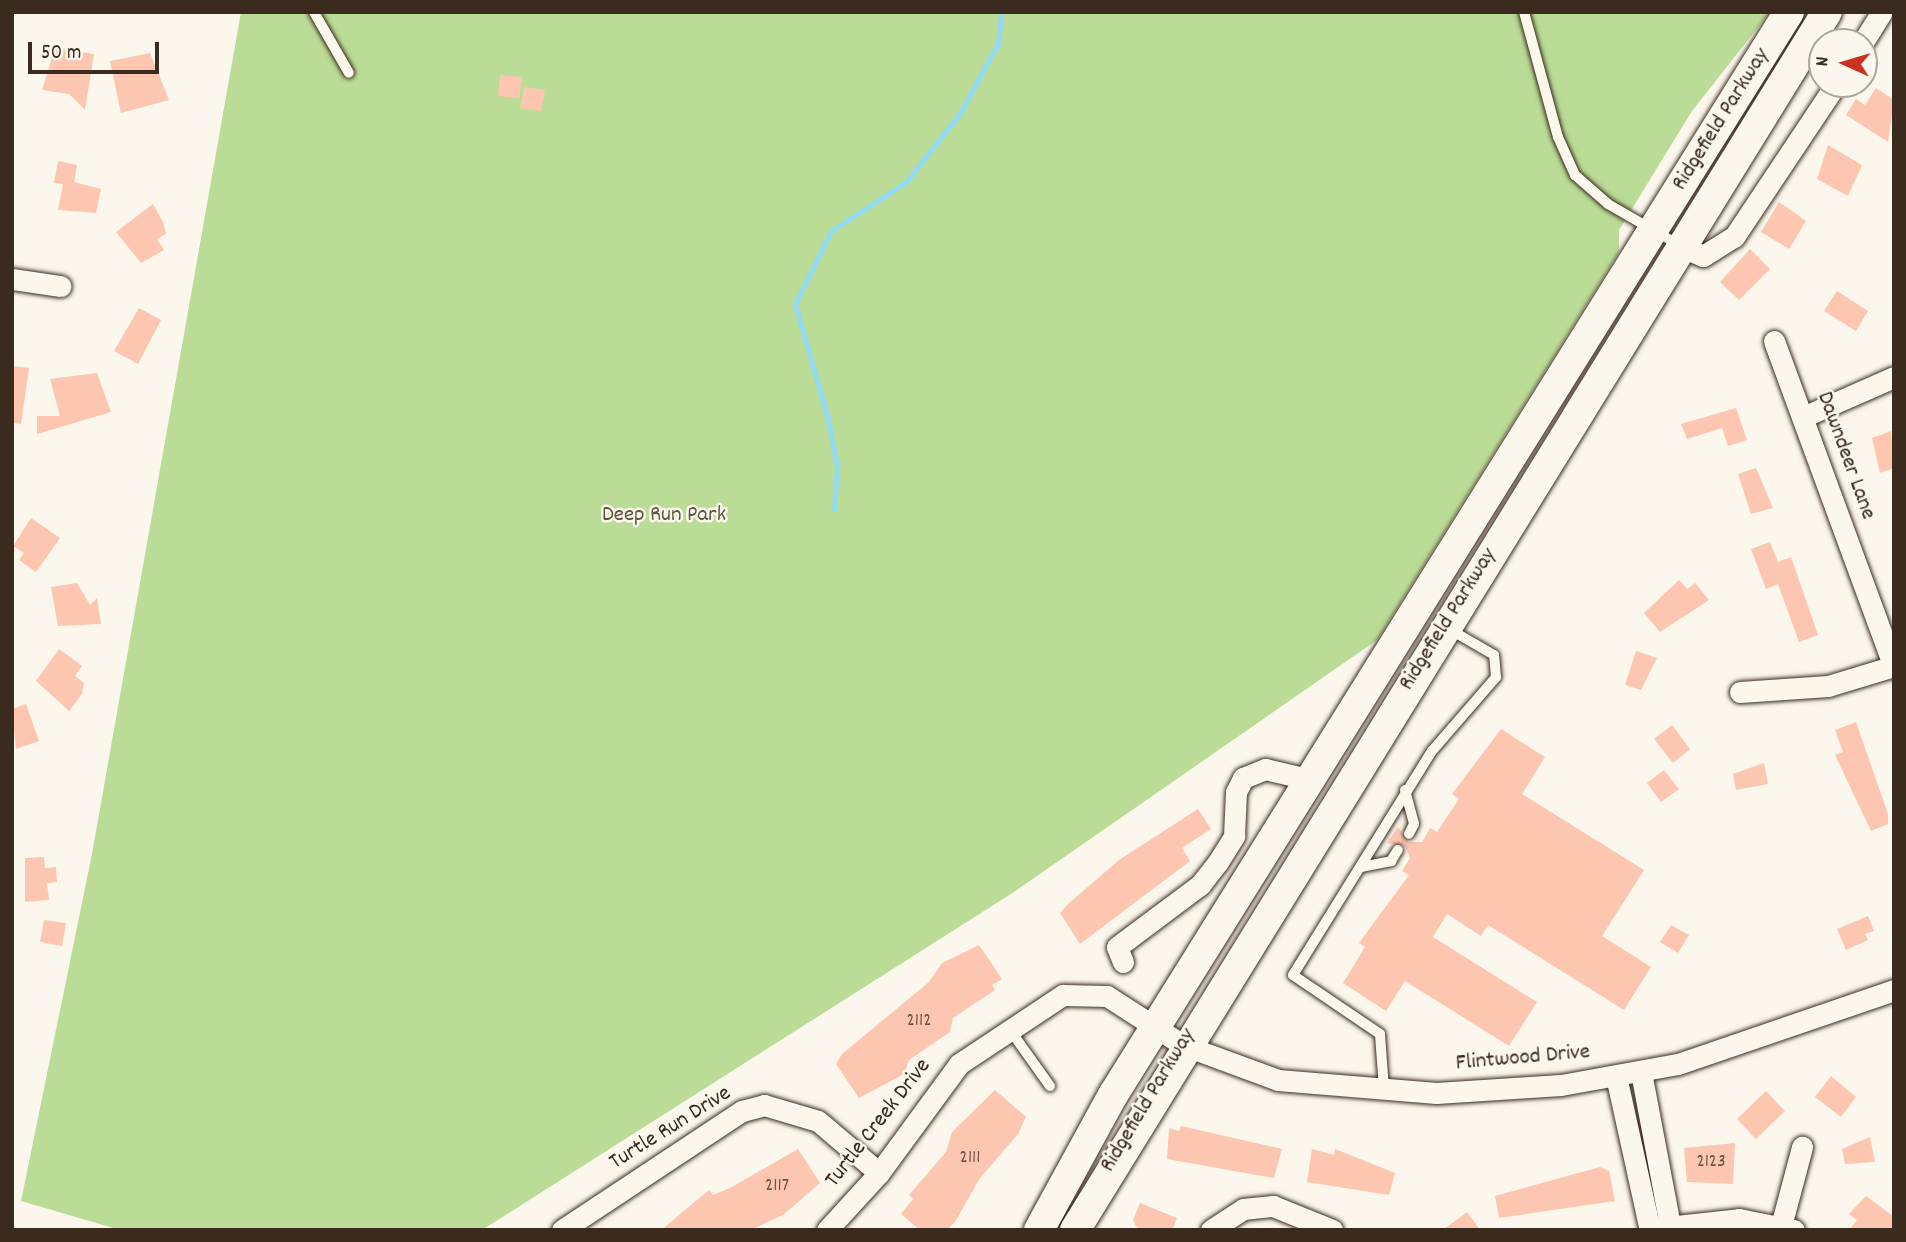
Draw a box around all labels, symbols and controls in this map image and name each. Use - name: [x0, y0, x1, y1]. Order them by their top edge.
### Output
- scale bar: [32, 28, 163, 72]
- north arrow: [1808, 28, 1878, 98]
- text: 50 m: [41, 39, 81, 69]
- street label: Ridgefield Parkway: [1667, 44, 1777, 196]
- text: N: [1810, 56, 1837, 67]
- street label: Dawndeer Lane: [1809, 388, 1881, 524]
- park label: Deep Run Park: [602, 502, 726, 530]
- street label: Ridgefield Parkway: [1394, 544, 1504, 696]
- house number: 2112: [907, 1011, 931, 1033]
- street label: Ridgefield Parkway: [1095, 1024, 1203, 1178]
- street label: Flintwood Drive: [1455, 1039, 1591, 1079]
- street label: Turtle Creek Drive: [820, 1054, 938, 1194]
- street label: Turtle Run Drive: [605, 1081, 737, 1177]
- house number: 2111: [960, 1148, 980, 1170]
- house number: 2123: [1696, 1152, 1726, 1174]
- house number: 2117: [765, 1176, 789, 1198]

